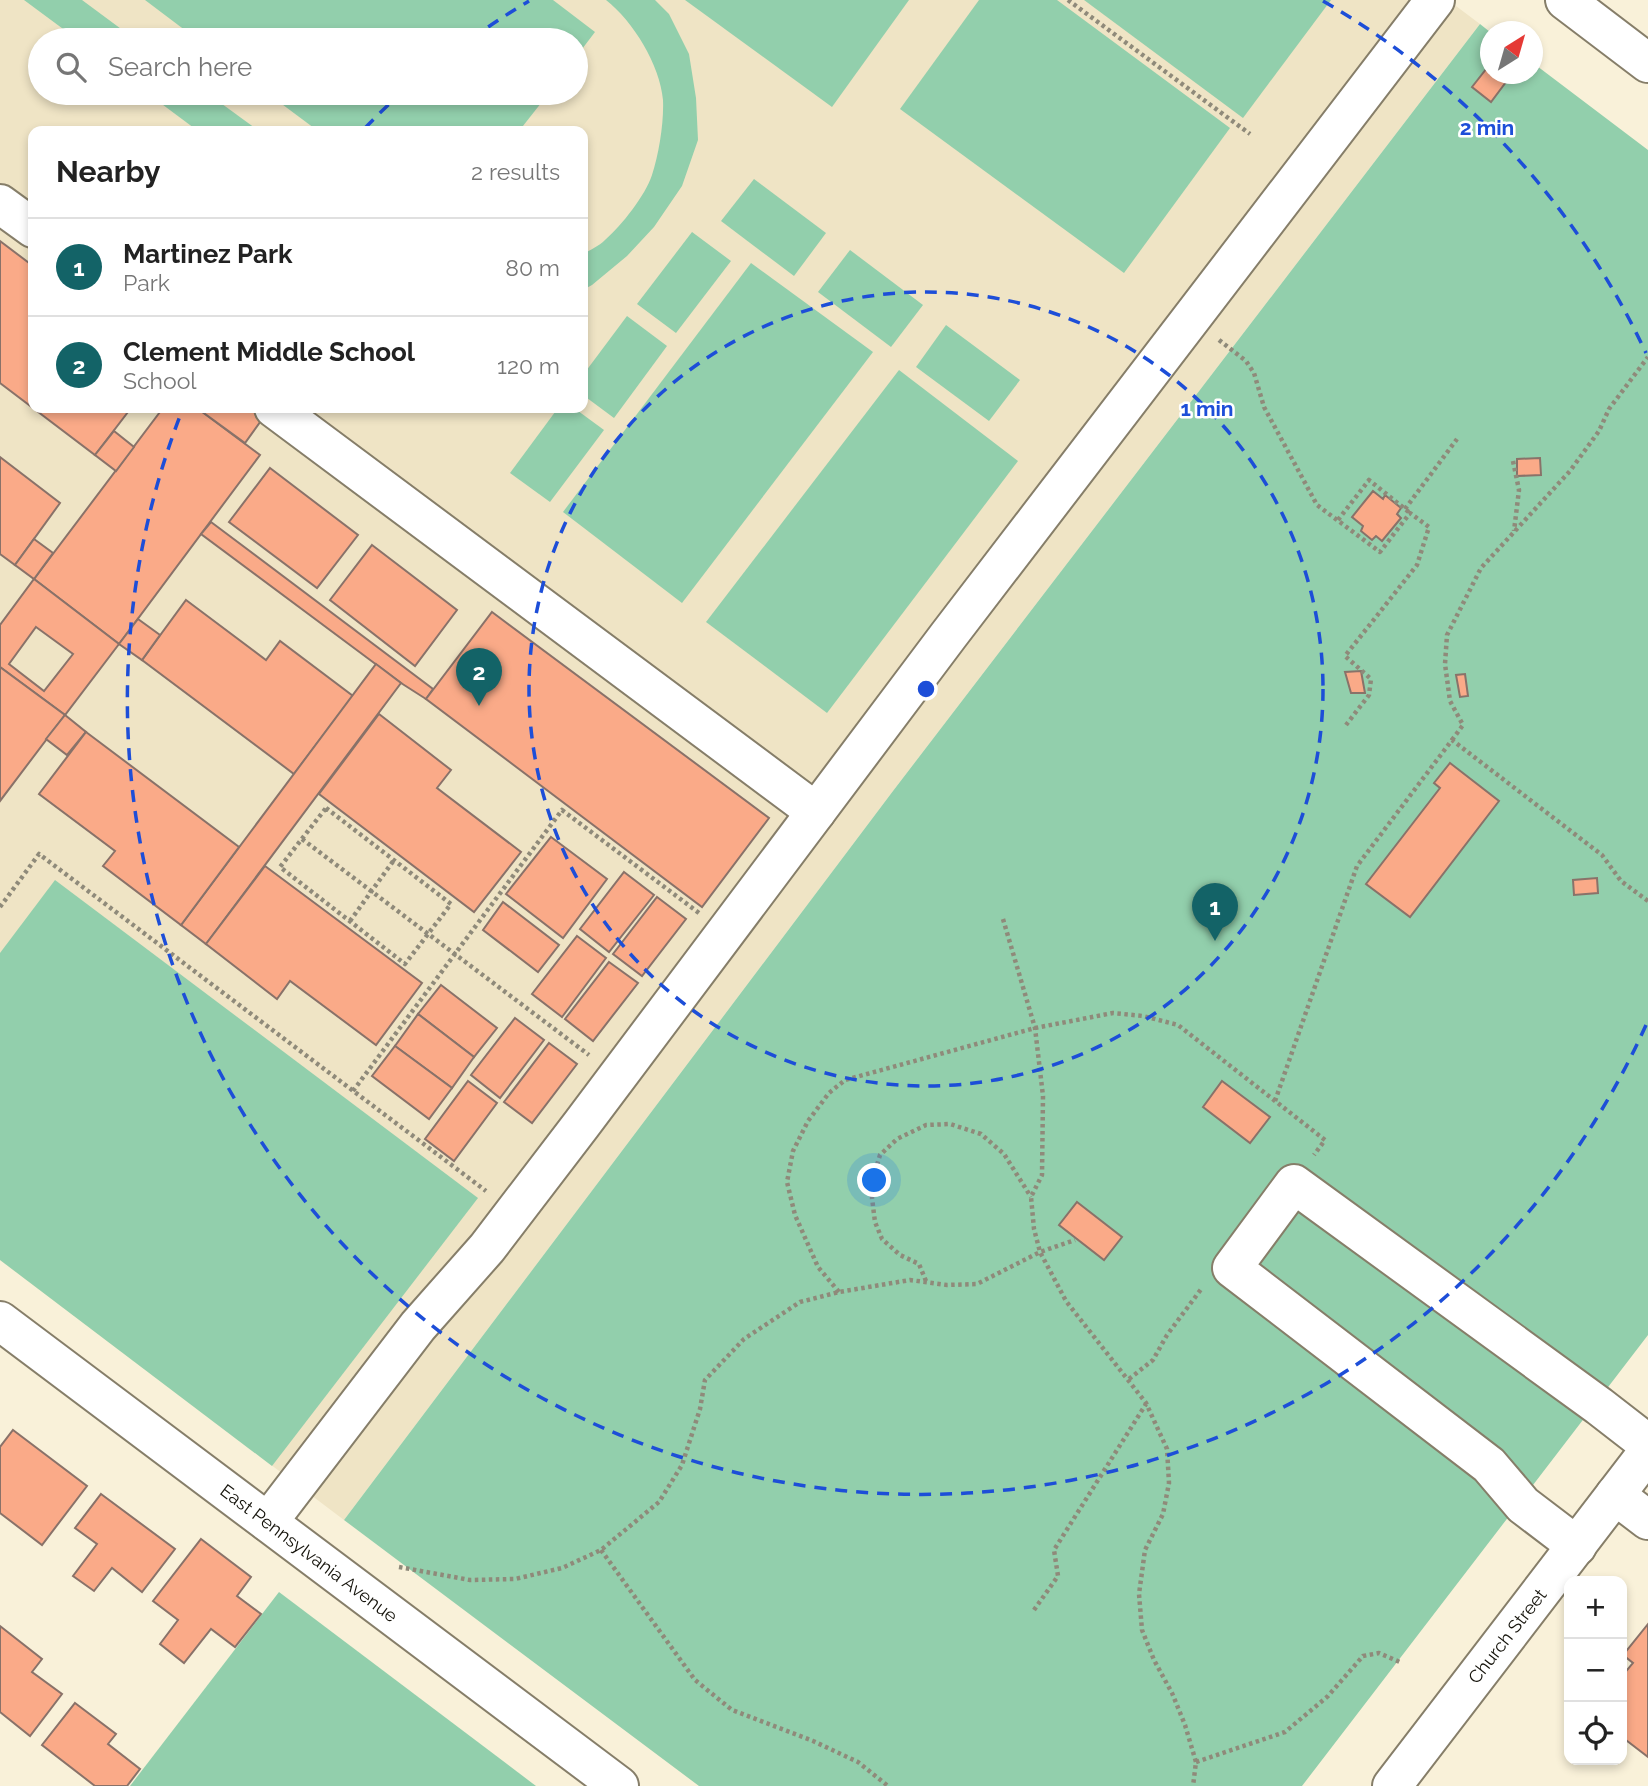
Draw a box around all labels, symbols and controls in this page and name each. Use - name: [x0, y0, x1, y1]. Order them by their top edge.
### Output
- north arrow: [1480, 21, 1543, 84]
- search box: [28, 28, 588, 105]
- icon: search: [52, 48, 90, 86]
- text: Search here: [108, 52, 252, 82]
- text: 2 min: [1460, 115, 1514, 140]
- text: Nearby: [56, 154, 160, 189]
- text: 2 results: [471, 158, 560, 185]
- text: Martinez Park: [123, 239, 293, 269]
- text: 1: [73, 254, 85, 281]
- text: 80 m: [505, 254, 560, 281]
- text: Park: [123, 269, 170, 296]
- text: Clement Middle School: [123, 337, 415, 367]
- text: 2: [73, 352, 85, 379]
- text: 120 m: [497, 352, 560, 379]
- text: School: [123, 367, 197, 394]
- text: 1 min: [1180, 396, 1234, 421]
- pin: 2: [456, 648, 502, 706]
- centre of rings: [914, 677, 938, 701]
- pin: 1: [1192, 883, 1238, 941]
- your location: [857, 1163, 891, 1197]
- street label: East Pennsylvania Avenue: [216, 1480, 402, 1627]
- map controls: [1564, 1576, 1627, 1765]
- button: +: [1564, 1576, 1627, 1639]
- street label: Church Street: [1463, 1584, 1551, 1688]
- button: −: [1564, 1639, 1627, 1702]
- button: locate: [1564, 1702, 1627, 1765]

